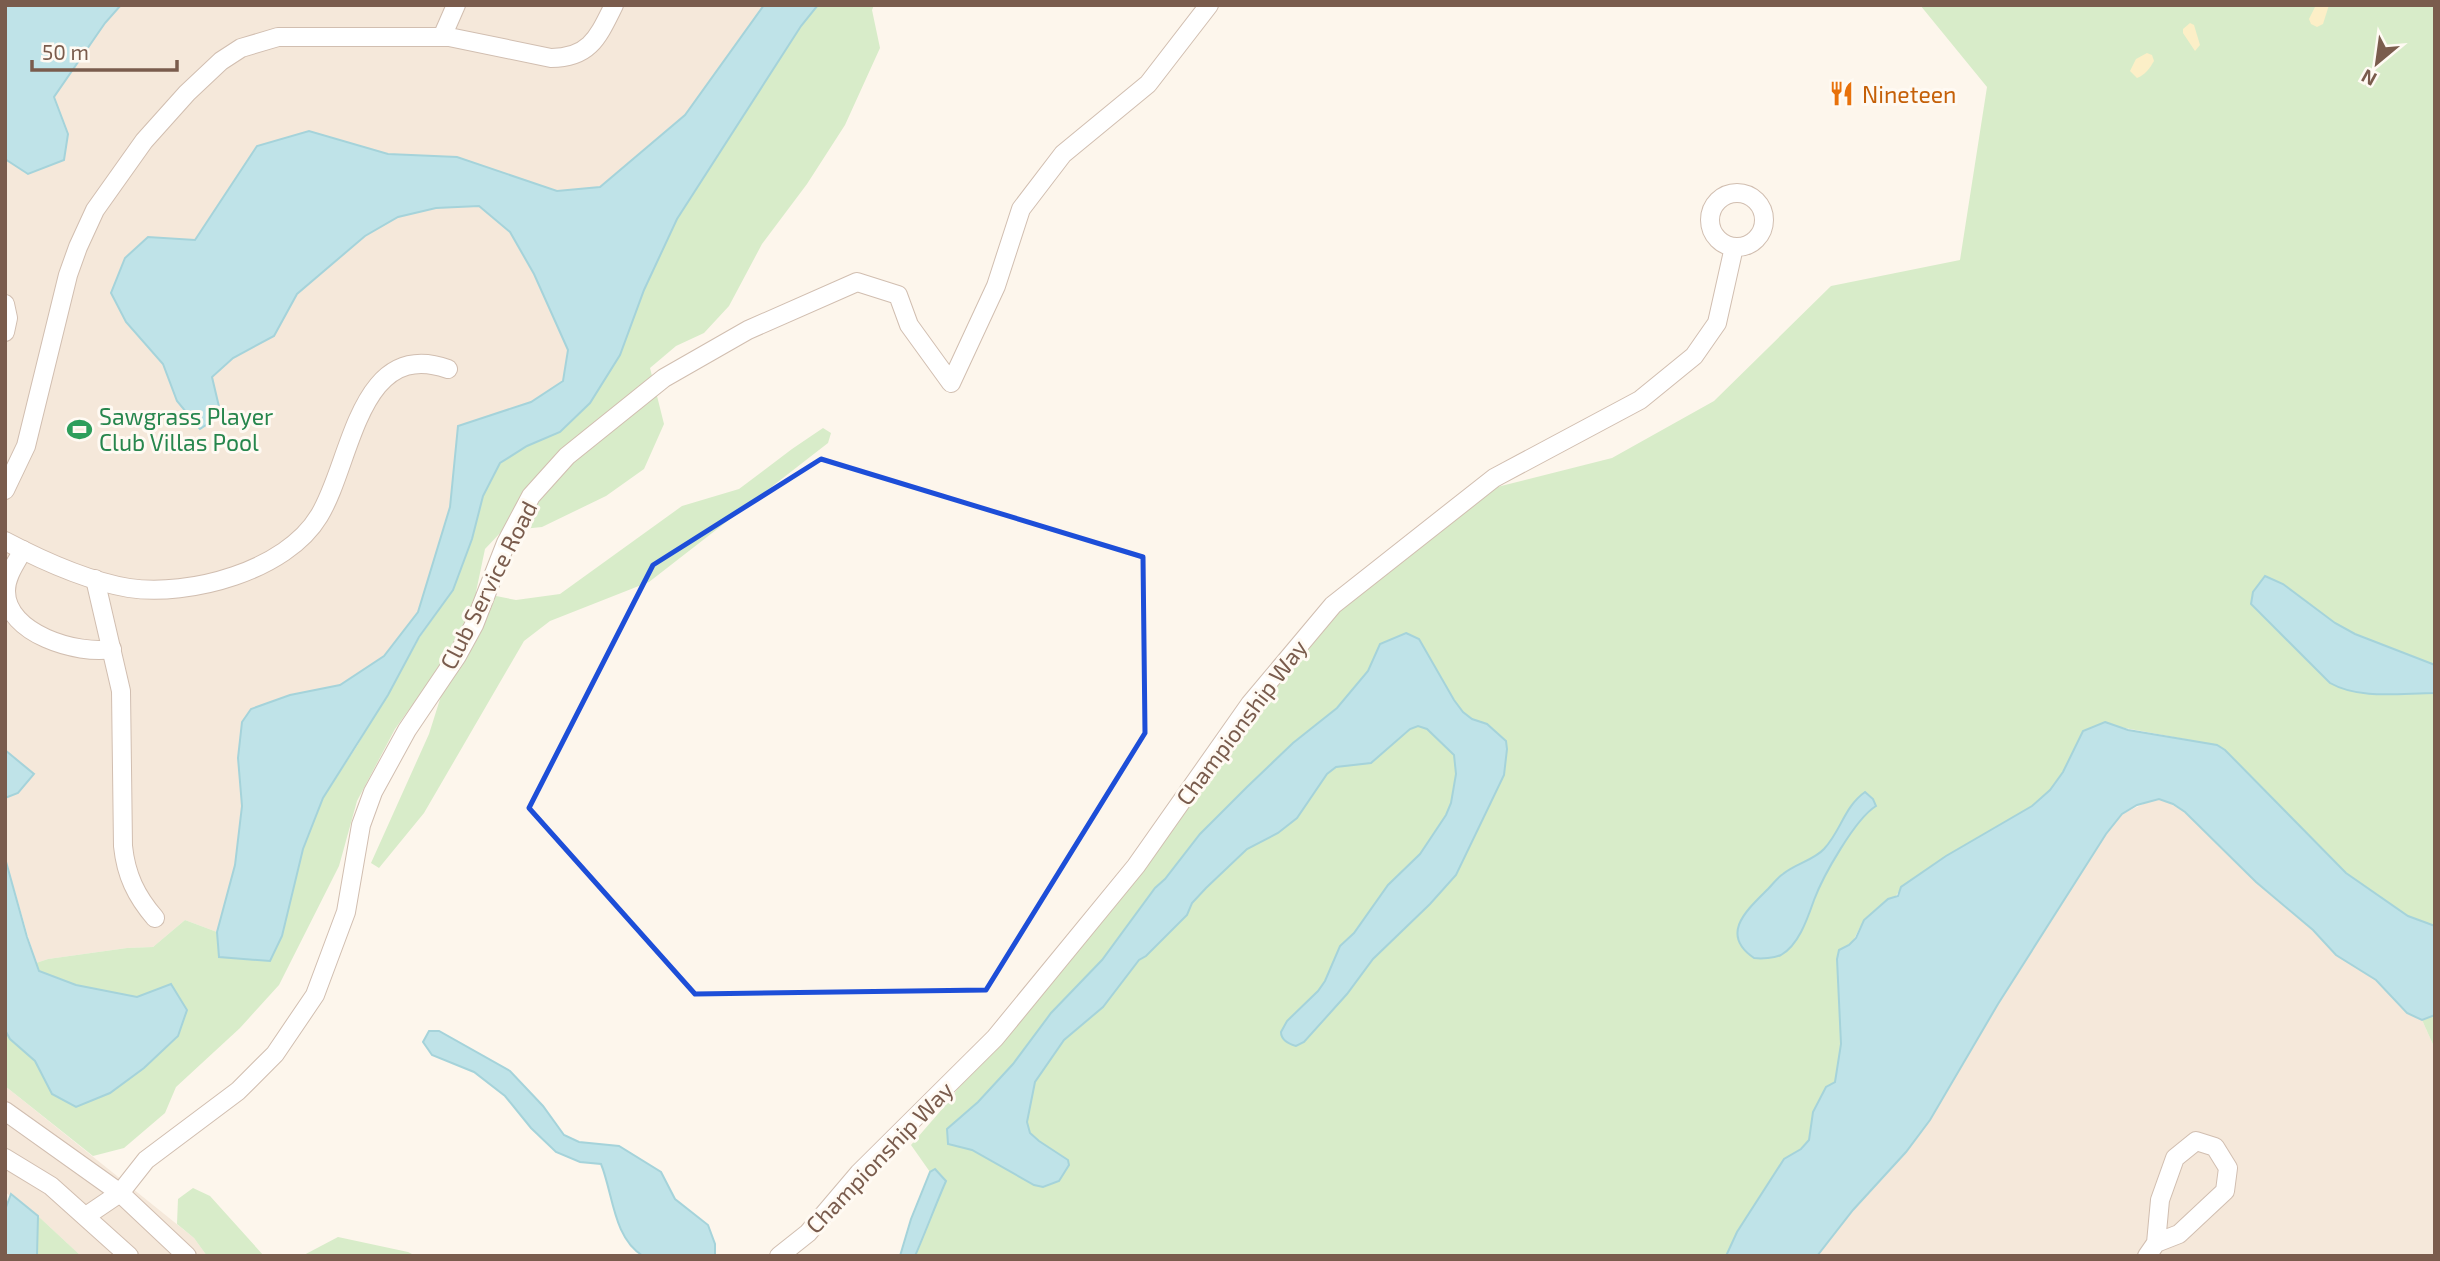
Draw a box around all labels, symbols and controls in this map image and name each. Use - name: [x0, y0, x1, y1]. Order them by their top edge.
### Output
- scale bar: [32, 28, 177, 72]
- north arrow: [2342, 28, 2412, 98]
- text: 50 m: [42, 39, 89, 64]
- text: N: [2357, 65, 2380, 92]
- restaurant icon: Nineteen: [1828, 80, 1856, 108]
- place label: Nineteen: [1862, 80, 1956, 108]
- place label: Sawgrass Player Club Villas Pool: [99, 402, 273, 456]
- sports icon: Sawgrass Player Club Villas Pool: [65, 415, 93, 443]
- street label: Club Service Road: [433, 496, 543, 674]
- street label: Championship Way: [1170, 634, 1312, 810]
- street label: Championship Way: [799, 1075, 959, 1239]

